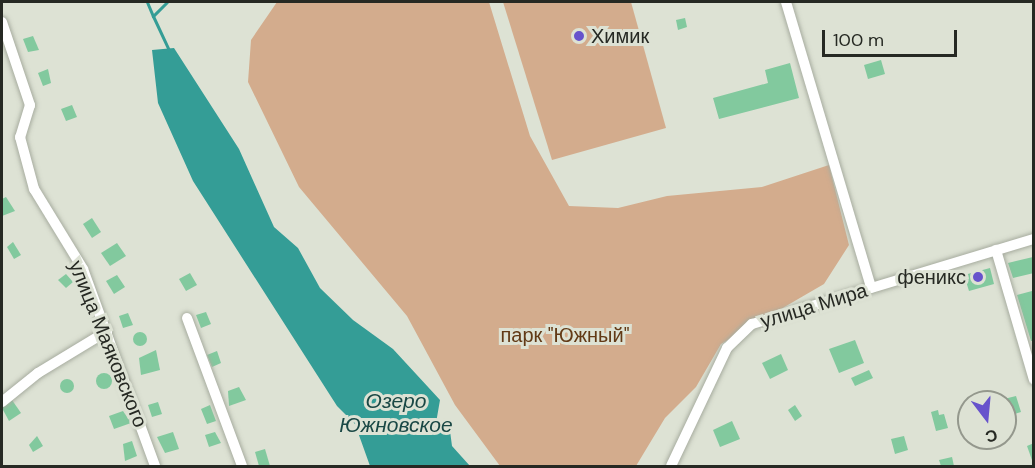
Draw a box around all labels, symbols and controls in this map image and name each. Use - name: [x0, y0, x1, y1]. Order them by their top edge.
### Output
- scale bar: [825, 18, 960, 56]
- place label: Химик: [591, 24, 649, 48]
- text: 100 m: [833, 28, 884, 52]
- marker: Химик: [572, 29, 586, 43]
- street label: улица Маяковского: [64, 257, 152, 431]
- place label: феникс: [897, 265, 966, 289]
- marker: феникс: [971, 270, 985, 284]
- street label: улица Мира: [758, 278, 870, 334]
- park label: парк "Южный": [501, 323, 629, 347]
- water label: Озеро Южновское: [339, 388, 453, 438]
- north arrow: [957, 390, 1017, 450]
- text: С: [983, 424, 1000, 448]

